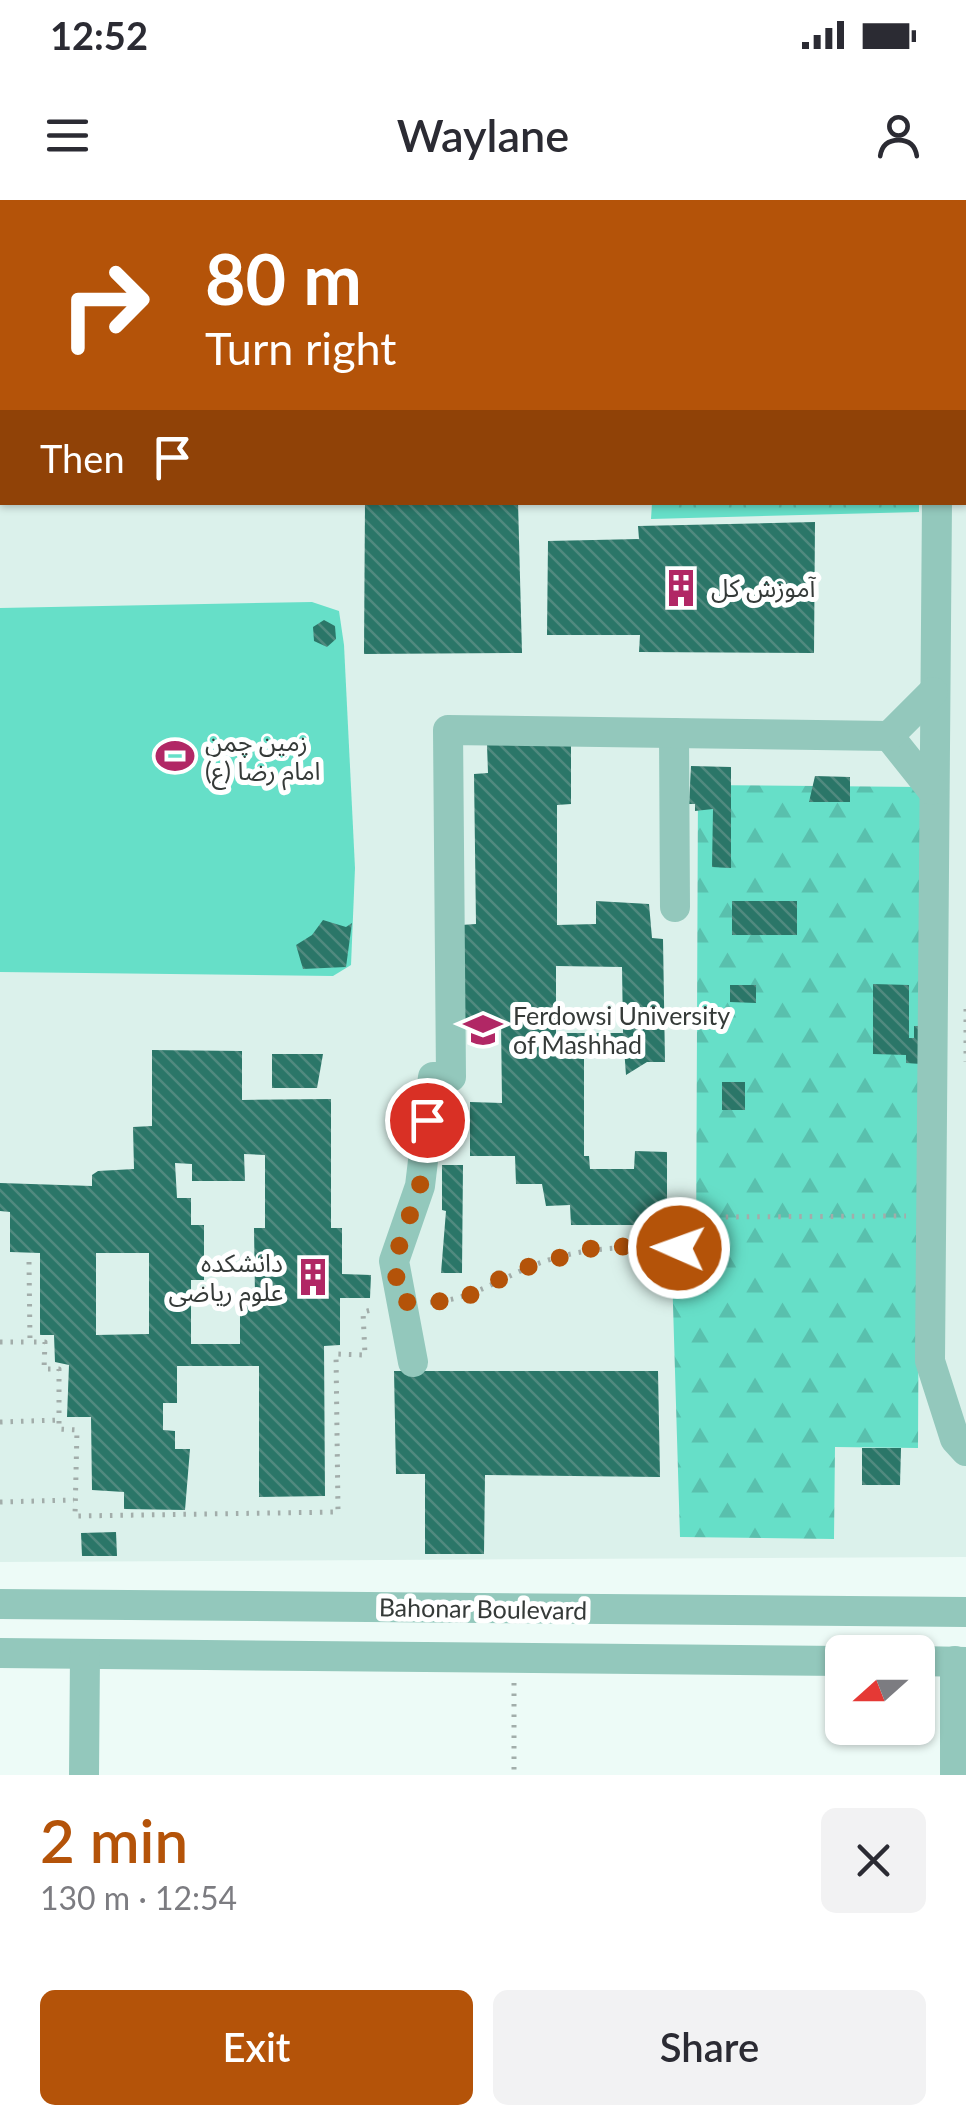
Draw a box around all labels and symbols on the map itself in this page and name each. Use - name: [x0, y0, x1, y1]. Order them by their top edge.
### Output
- building icon: آموزش کل: [660, 567, 702, 609]
- place label: آموزش کل: [711, 572, 817, 603]
- place label: زمین چمن امام رضا (ع): [205, 726, 321, 791]
- sports icon: زمین چمن امام رضا (ع): [154, 735, 196, 777]
- place label: Ferdowsi University of Mashhad: [513, 1000, 730, 1059]
- school or university icon: Ferdowsi University of Mashhad: [462, 1009, 504, 1051]
- pin: [385, 1078, 470, 1163]
- position arrow: [627, 1196, 731, 1300]
- place label: دانشکده علوم ریاضی: [168, 1247, 283, 1312]
- building icon: دانشکده علوم ریاضی: [292, 1256, 334, 1298]
- street label: Bahonar Boulevard: [379, 1591, 587, 1625]
- north arrow: [825, 1635, 935, 1745]

